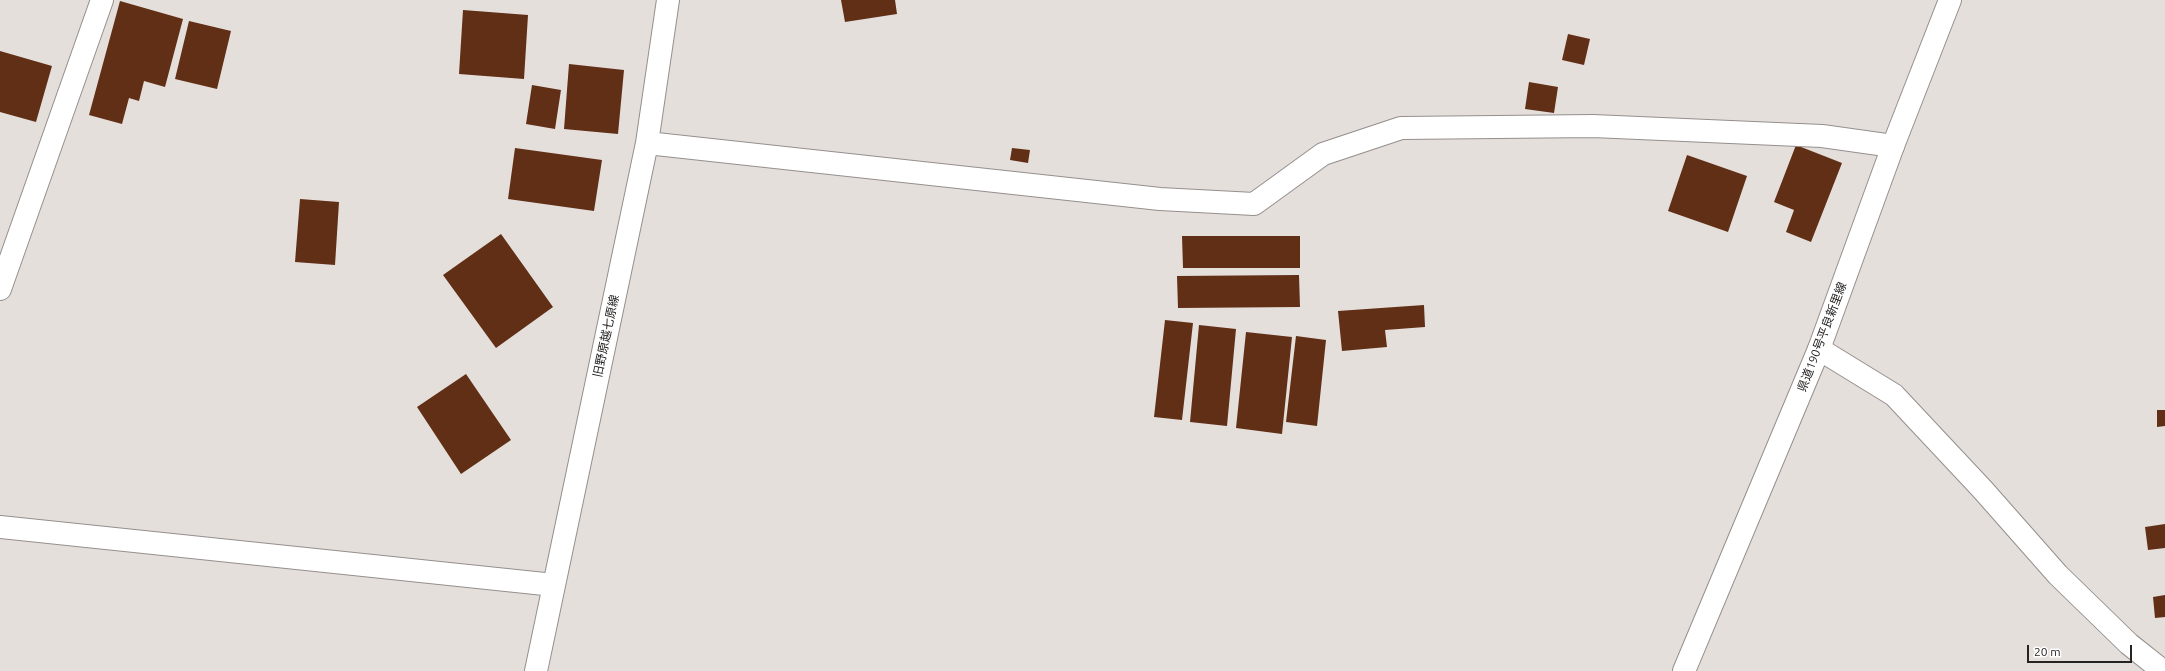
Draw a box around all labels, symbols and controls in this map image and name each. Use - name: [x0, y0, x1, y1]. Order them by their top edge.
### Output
- street label: 県道190号平良新里線: [1794, 280, 1850, 394]
- street label: 旧野原越七原線: [590, 293, 622, 379]
- scale bar: [2029, 637, 2134, 663]
- text: 20 m: [2034, 645, 2061, 658]

